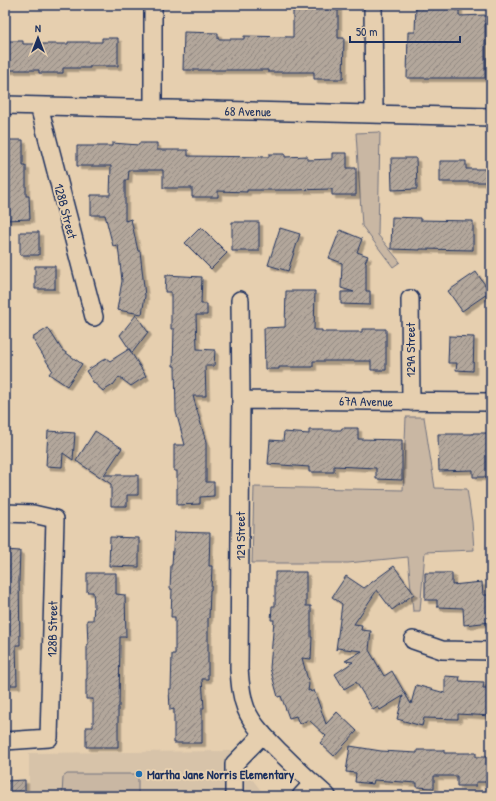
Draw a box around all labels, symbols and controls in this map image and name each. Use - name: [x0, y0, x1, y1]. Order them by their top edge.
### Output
- north arrow: [18, 18, 58, 58]
- scale bar: [350, 18, 460, 44]
- text: N: [35, 21, 41, 35]
- text: 50 m: [356, 23, 377, 40]
- street label: 68 Avenue: [224, 102, 272, 120]
- street label: 128B Street: [50, 181, 82, 241]
- street label: 129A Street: [401, 322, 419, 378]
- street label: 67A Avenue: [339, 392, 393, 410]
- street label: 129 Street: [231, 511, 249, 560]
- street label: 128B Street: [43, 600, 61, 657]
- place label: Martha Jane Norris Elementary: [147, 765, 295, 784]
- marker: Martha Jane Norris Elementary: [134, 769, 144, 779]

